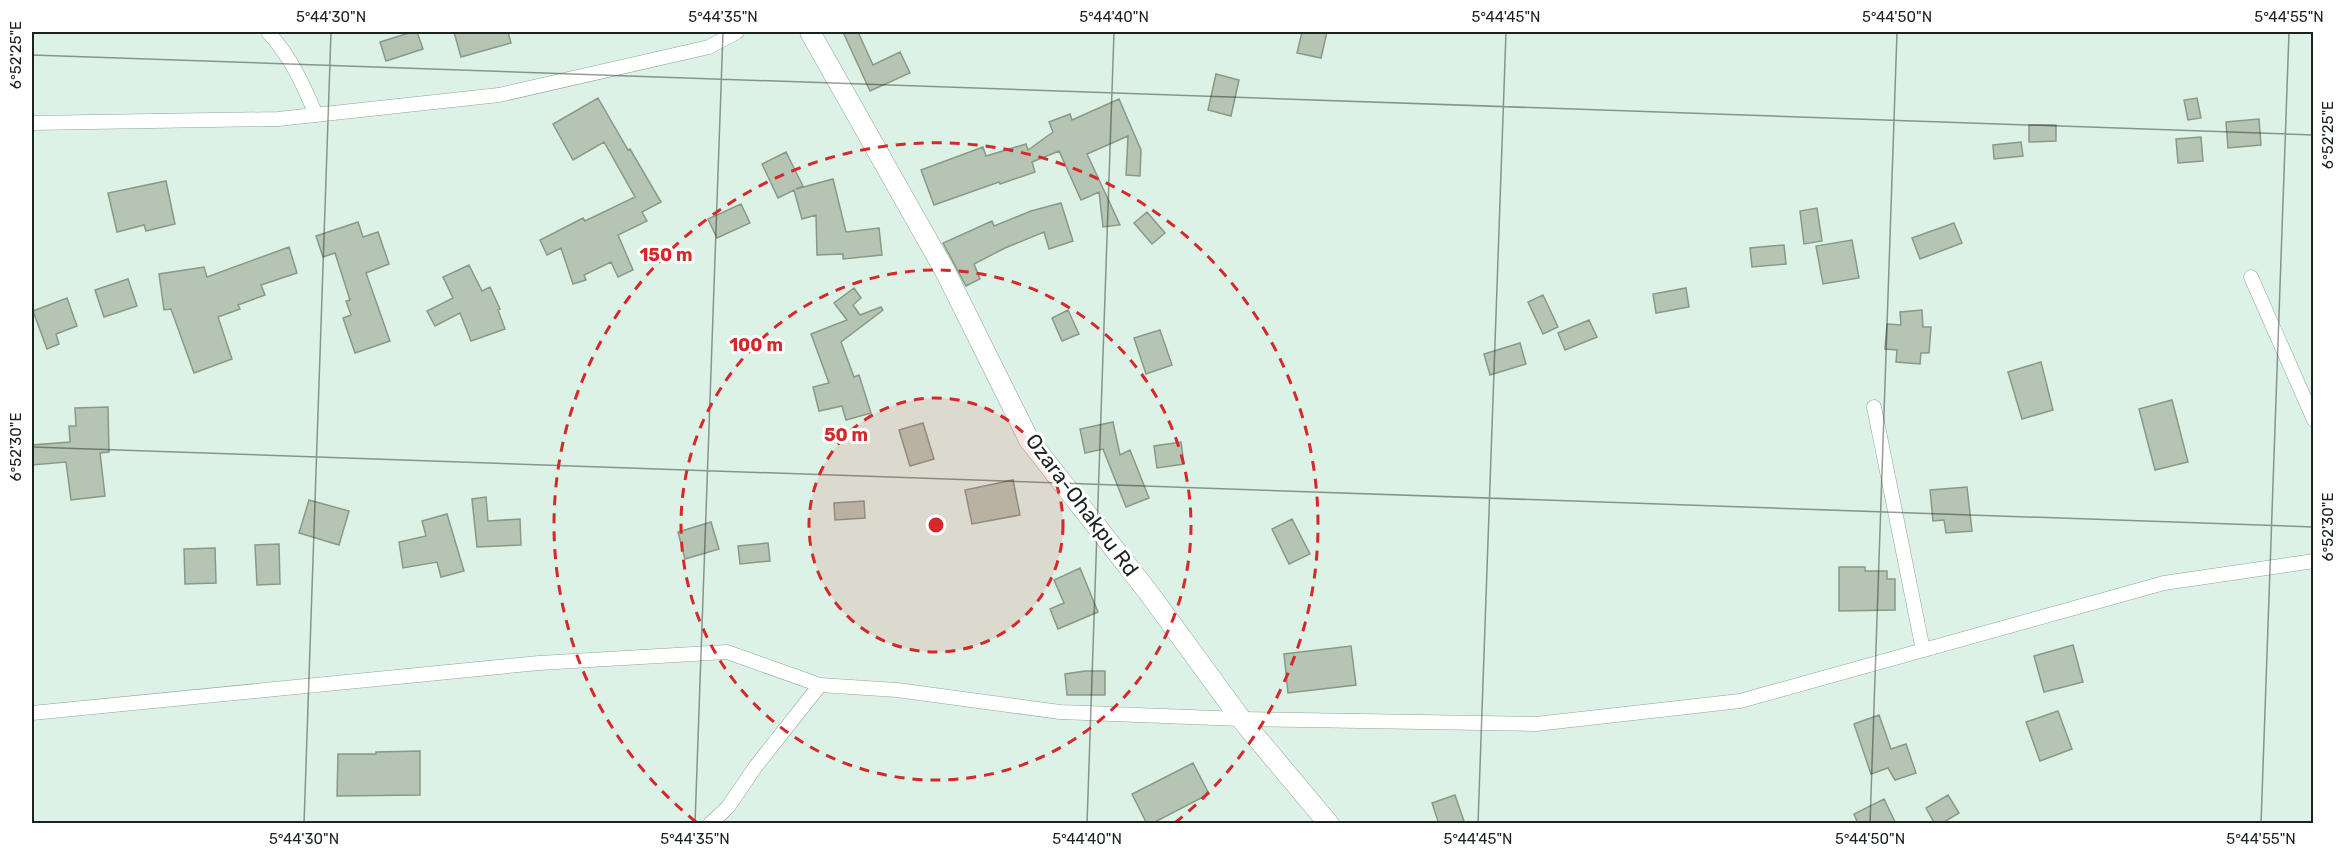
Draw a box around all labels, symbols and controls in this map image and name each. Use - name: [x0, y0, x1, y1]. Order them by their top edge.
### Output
- text: 5°44'30"N: [296, 8, 366, 26]
- text: 5°44'35"N: [688, 8, 758, 26]
- text: 5°44'40"N: [1079, 8, 1149, 26]
- text: 5°44'45"N: [1471, 8, 1541, 26]
- text: 5°44'50"N: [1862, 8, 1932, 26]
- text: 5°44'55"N: [2254, 8, 2324, 26]
- text: 6°52'25"E: [7, 21, 25, 89]
- text: 6°52'25"E: [2319, 101, 2337, 169]
- text: 150 m: [639, 244, 693, 266]
- text: 100 m: [729, 334, 783, 356]
- text: 6°52'30"E: [7, 412, 25, 482]
- text: 50 m: [824, 424, 868, 446]
- street label: Ozara-Ohakpu Rd: [1021, 429, 1144, 581]
- text: 6°52'30"E: [2319, 492, 2337, 562]
- centre of rings: [926, 515, 946, 535]
- text: 5°44'30"N: [269, 830, 339, 848]
- text: 5°44'35"N: [660, 830, 730, 848]
- text: 5°44'40"N: [1052, 830, 1122, 848]
- text: 5°44'45"N: [1443, 830, 1513, 848]
- text: 5°44'50"N: [1835, 830, 1905, 848]
- text: 5°44'55"N: [2226, 830, 2296, 848]

